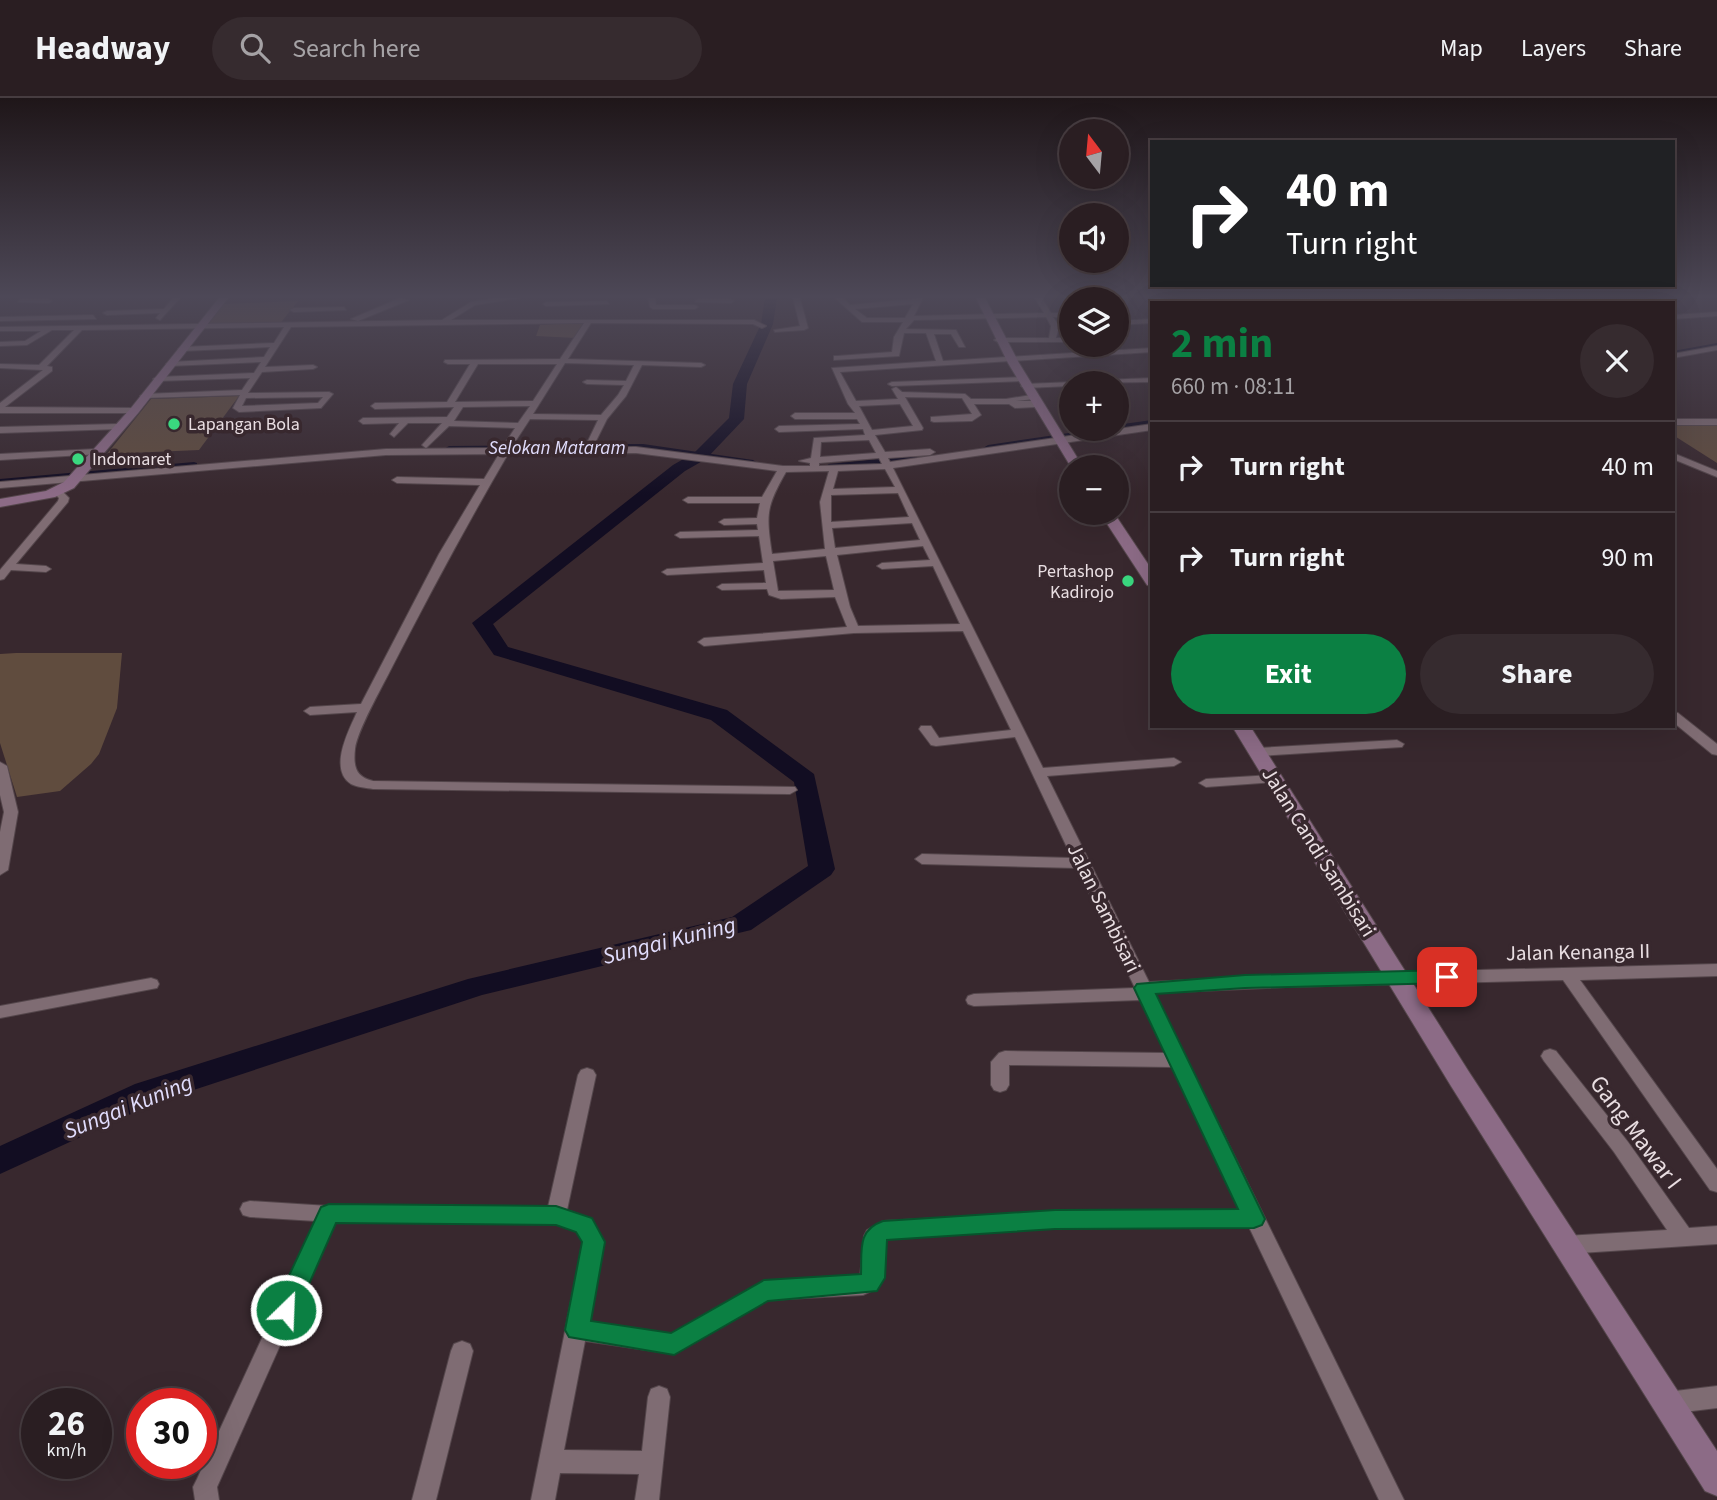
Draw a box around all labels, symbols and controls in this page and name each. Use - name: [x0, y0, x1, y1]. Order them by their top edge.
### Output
- search box: [212, 17, 702, 80]
- text: Headway: [35, 25, 170, 72]
- icon: search: [236, 29, 274, 67]
- text: Search here: [292, 30, 420, 67]
- text: Map: [1440, 31, 1483, 66]
- text: Layers: [1521, 31, 1586, 66]
- text: Share: [1624, 31, 1682, 66]
- north arrow: [1059, 119, 1129, 189]
- map controls: [1059, 119, 1129, 525]
- text: 40 m: [1286, 156, 1390, 226]
- icon: right: [1171, 168, 1262, 259]
- button: sound: [1059, 203, 1129, 273]
- text: Turn right: [1286, 221, 1417, 267]
- button: layers: [1059, 287, 1129, 357]
- text: 2 min: [1171, 314, 1273, 374]
- button: close: [1580, 324, 1654, 398]
- text: 660 m · 08:11: [1171, 370, 1295, 403]
- button: +: [1059, 371, 1129, 441]
- place label: Lapangan Bola: [188, 412, 300, 437]
- marker: Lapangan Bola: [166, 416, 182, 432]
- water label: Selokan Mataram: [488, 435, 626, 462]
- place label: Indomaret: [92, 447, 171, 472]
- icon: right: [1171, 448, 1209, 486]
- text: Turn right: [1230, 448, 1345, 485]
- text: 40 m: [1601, 448, 1654, 485]
- marker: Indomaret: [70, 451, 86, 467]
- button: −: [1059, 455, 1129, 525]
- icon: right: [1171, 539, 1209, 577]
- text: Turn right: [1230, 539, 1345, 576]
- text: 90 m: [1601, 539, 1654, 576]
- place label: Pertashop Kadirojo: [1037, 559, 1114, 605]
- marker: Pertashop Kadirojo: [1120, 573, 1136, 589]
- button: Exit: [1171, 634, 1406, 714]
- button: Share: [1420, 634, 1654, 714]
- street label: Jalan Candi Sambisari: [1255, 761, 1383, 943]
- street label: Jalan Sambisari: [1060, 838, 1148, 978]
- water label: Sungai Kuning: [599, 908, 739, 973]
- street label: Jalan Kenanga II: [1506, 936, 1650, 968]
- pin: [1417, 947, 1477, 1007]
- icon: arrive: [1428, 958, 1466, 996]
- water label: Sungai Kuning: [59, 1066, 198, 1147]
- street label: Gang Mawar I: [1581, 1068, 1690, 1197]
- position arrow: [249, 1273, 323, 1347]
- speed limit sign: 30: [126, 1388, 217, 1479]
- text: 26: [48, 1399, 85, 1449]
- text: km/h: [47, 1438, 86, 1463]

